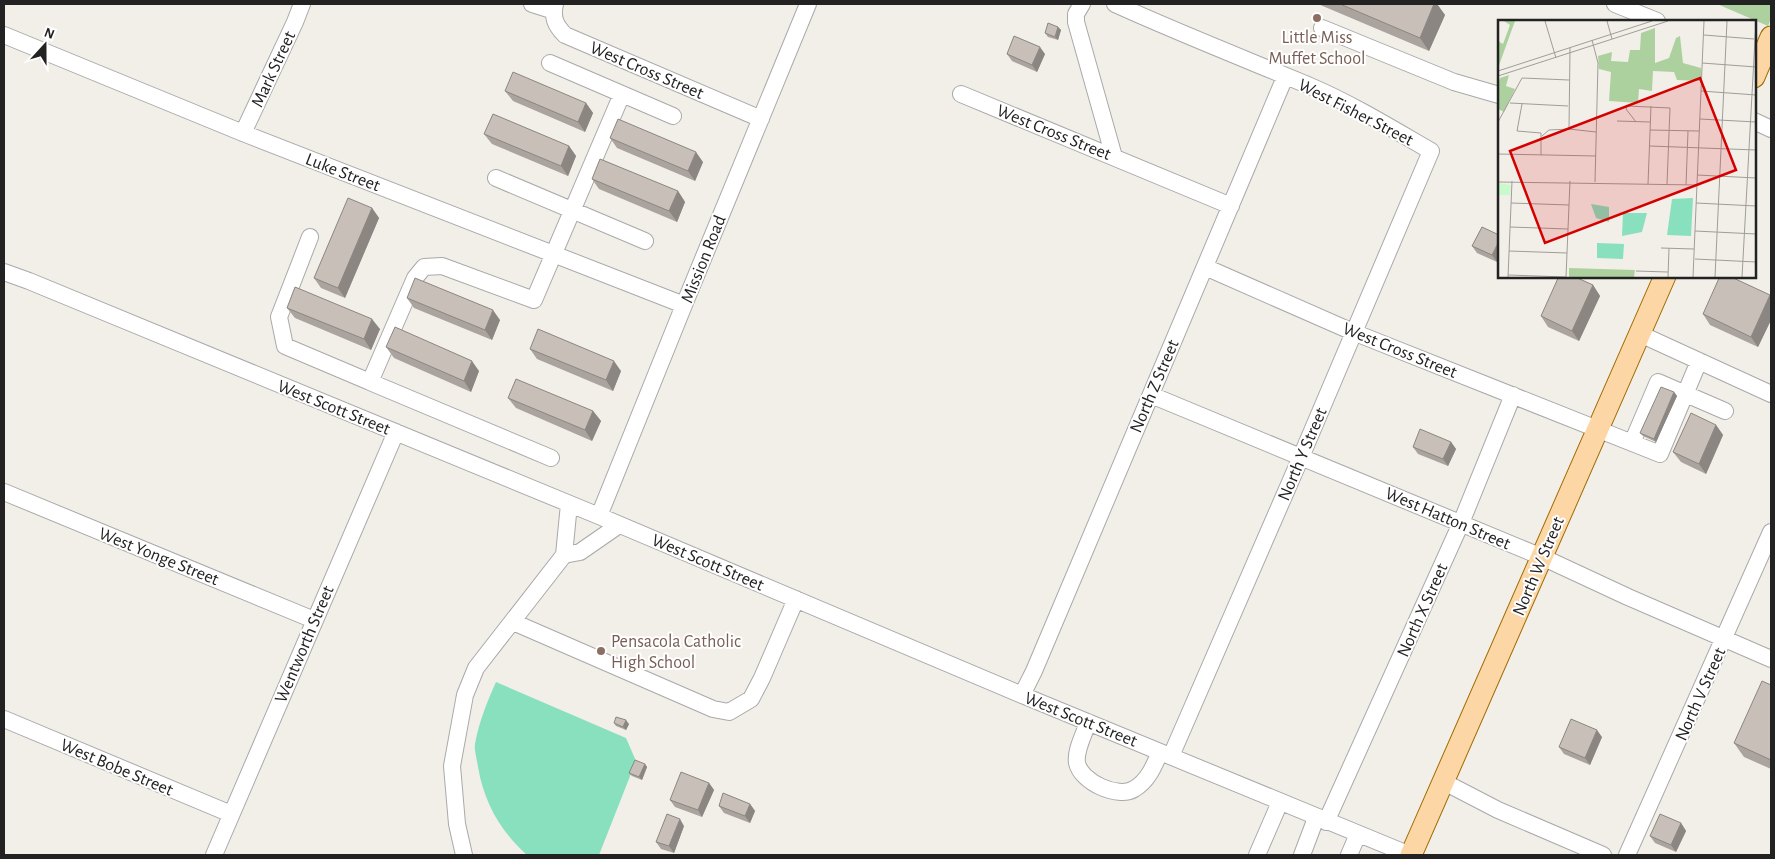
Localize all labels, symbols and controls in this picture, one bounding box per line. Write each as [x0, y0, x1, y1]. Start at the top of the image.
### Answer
marker: Little Miss Muffet School [1311, 12, 1323, 24]
north arrow [20, 20, 70, 70]
inset map [1498, 20, 1755, 278]
text: N [42, 26, 56, 42]
street label: Mark Street [249, 28, 299, 110]
place label: Little Miss Muffet School [1269, 29, 1365, 68]
street label: West Cross Street [587, 39, 706, 103]
street label: West Fisher Street [1295, 76, 1416, 150]
street label: West Cross Street [994, 102, 1113, 164]
street label: Luke Street [303, 151, 383, 195]
street label: Mission Road [678, 213, 730, 306]
street label: West Cross Street [1340, 320, 1459, 382]
street label: North Z Street [1127, 337, 1183, 436]
street label: West Scott Street [275, 377, 393, 439]
street label: North Y Street [1275, 405, 1331, 504]
street label: West Hatton Street [1383, 485, 1513, 553]
street label: North W Street [1510, 514, 1568, 619]
street label: West Yonge Street [96, 525, 221, 589]
street label: West Scott Street [649, 531, 766, 595]
street label: North X Street [1394, 561, 1452, 660]
street label: Wentworth Street [272, 583, 338, 706]
place label: Pensacola Catholic High School [611, 633, 741, 672]
marker: Pensacola Catholic High School [595, 645, 607, 657]
street label: North V Street [1672, 645, 1730, 744]
street label: West Scott Street [1022, 689, 1140, 751]
street label: West Bobe Street [58, 736, 176, 800]

